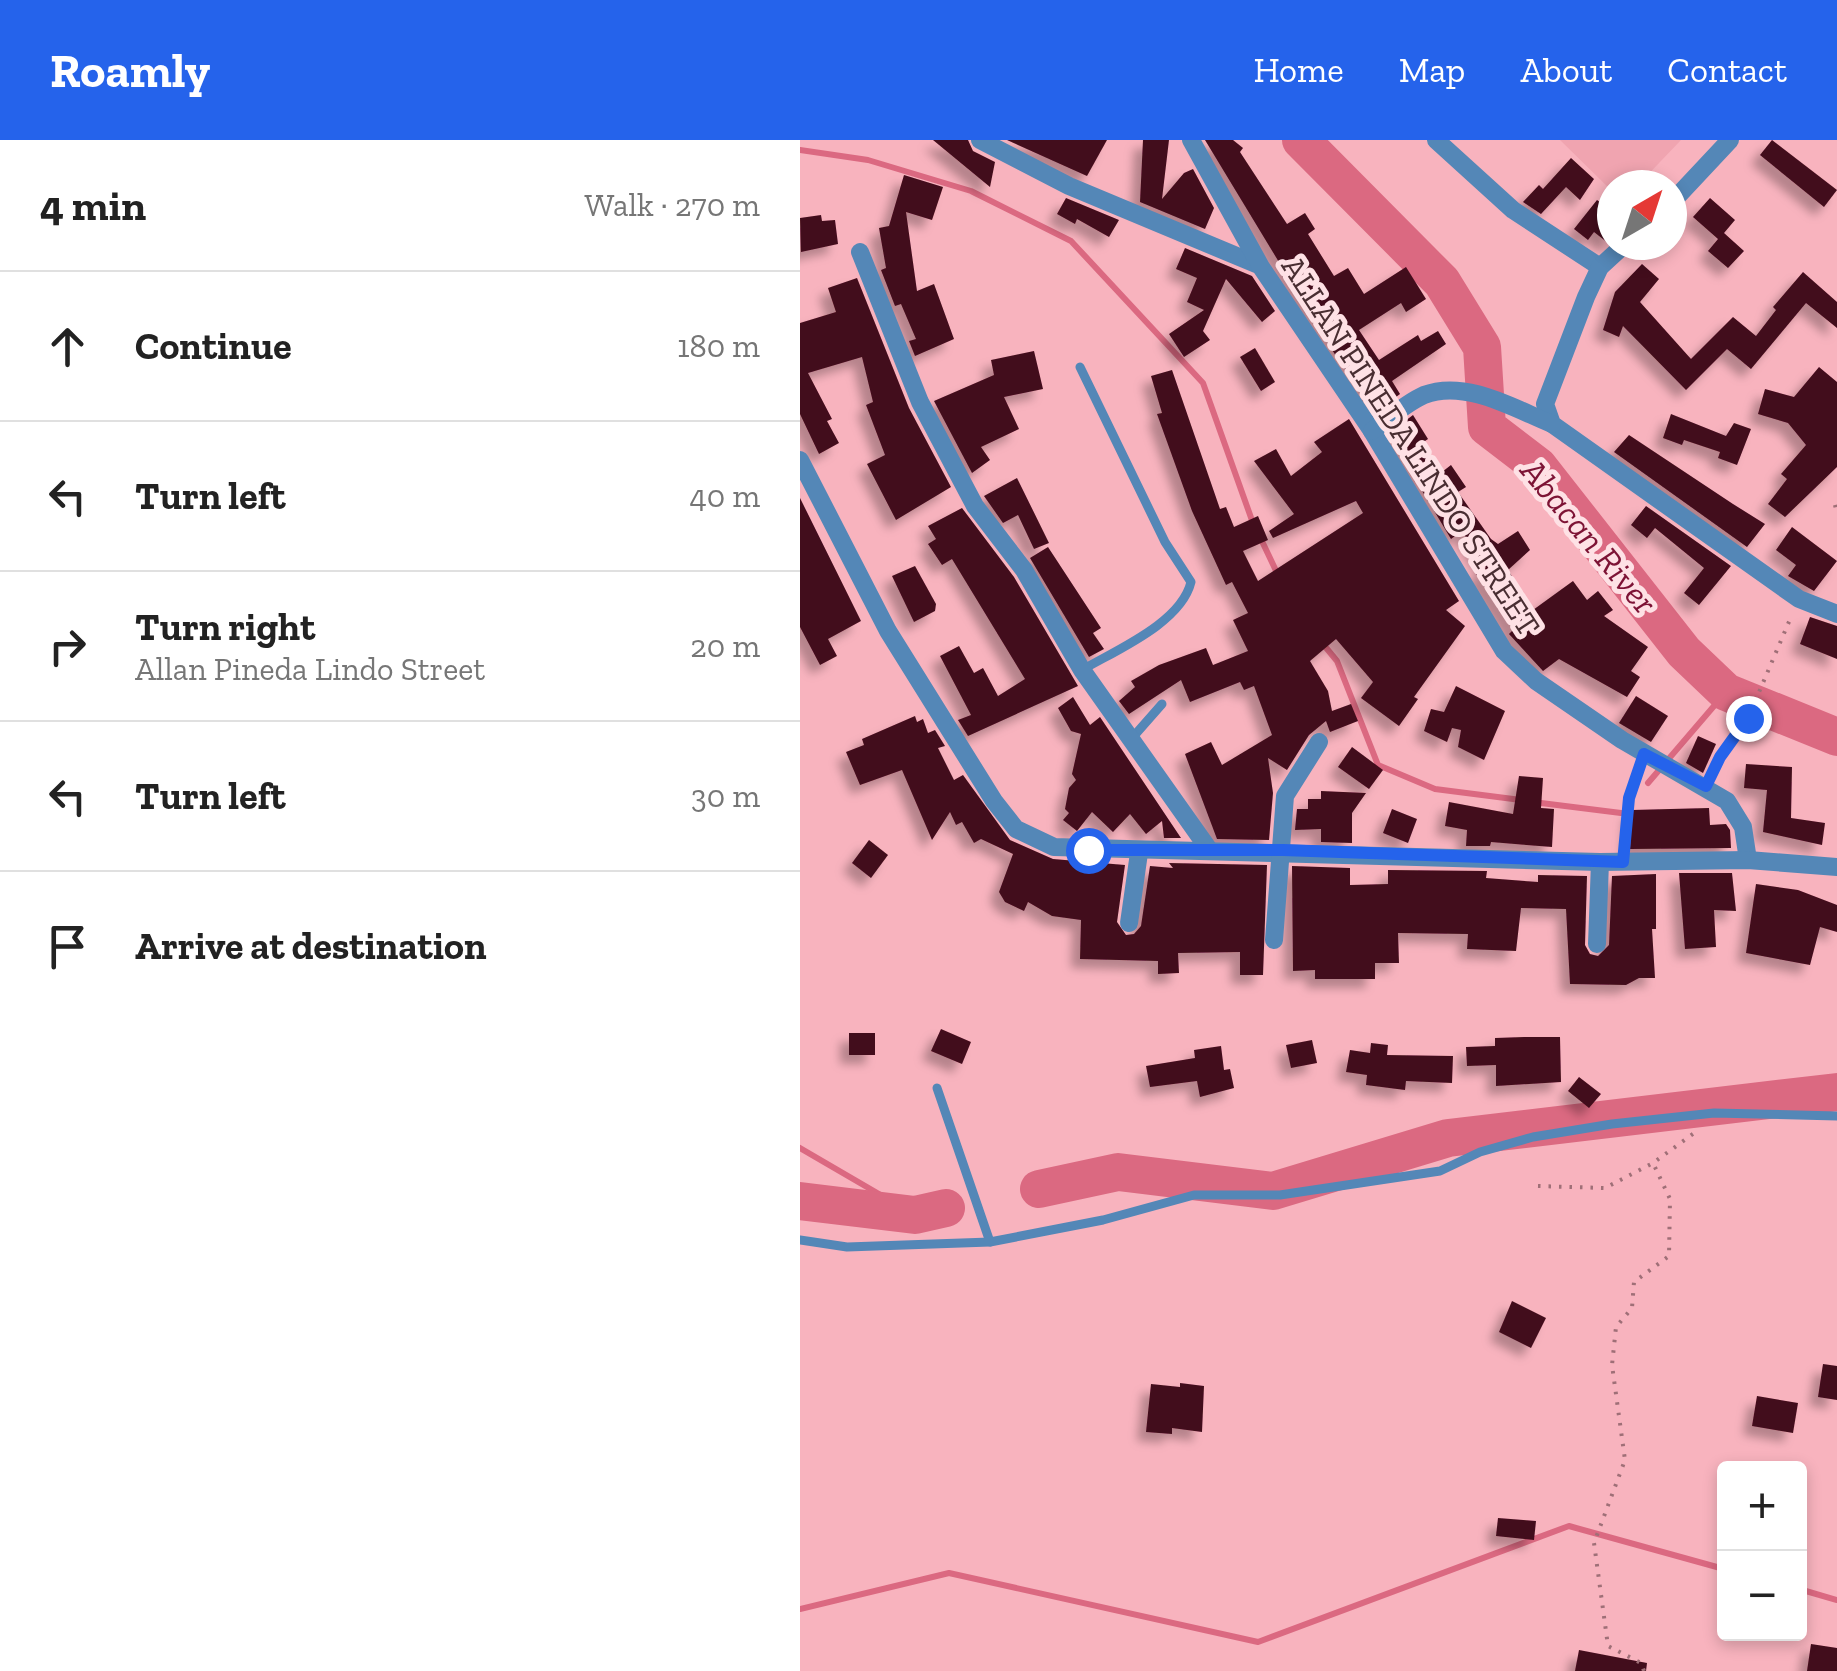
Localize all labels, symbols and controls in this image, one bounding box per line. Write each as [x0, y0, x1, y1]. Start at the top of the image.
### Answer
text: Roamly [50, 42, 210, 99]
text: Home [1253, 49, 1344, 91]
text: Map [1399, 49, 1465, 91]
text: About [1520, 49, 1612, 91]
text: Contact [1667, 49, 1787, 91]
north arrow [1597, 170, 1687, 260]
text: 4 min [40, 180, 146, 231]
text: Walk · 270 m [585, 186, 760, 224]
street label: ALLAN PINEDA LINDO STREET [1274, 249, 1548, 643]
icon: ahead [40, 319, 95, 374]
text: Continue [135, 323, 292, 369]
text: 180 m [677, 327, 760, 365]
water label: Abacan River [1511, 449, 1667, 623]
icon: left [40, 469, 95, 524]
text: Turn left [135, 473, 286, 519]
text: 40 m [689, 477, 760, 515]
text: Turn right [135, 604, 315, 650]
icon: right [40, 619, 95, 674]
text: 20 m [690, 627, 760, 665]
text: Allan Pineda Lindo Street [135, 650, 485, 688]
route end [1726, 696, 1772, 742]
icon: left [40, 769, 95, 824]
text: Turn left [135, 773, 286, 819]
text: 30 m [691, 777, 760, 815]
route start [1066, 828, 1112, 874]
icon: arrive [40, 919, 95, 974]
text: Arrive at destination [135, 923, 486, 969]
map controls [1717, 1461, 1807, 1641]
button: + [1717, 1461, 1807, 1551]
button: − [1717, 1551, 1807, 1641]

